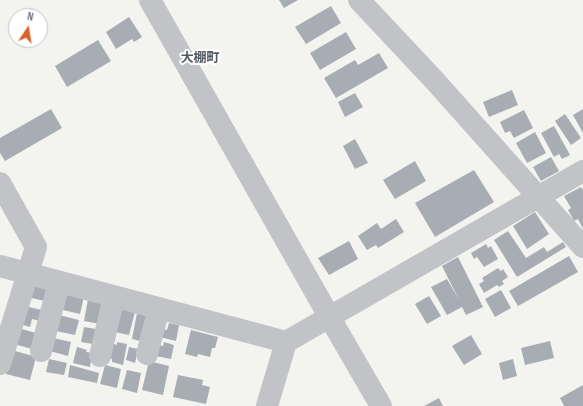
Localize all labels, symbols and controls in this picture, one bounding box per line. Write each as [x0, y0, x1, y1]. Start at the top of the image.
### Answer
north arrow [8, 8, 48, 48]
text: N [26, 10, 35, 24]
district label: 大棚町 [181, 51, 219, 67]

